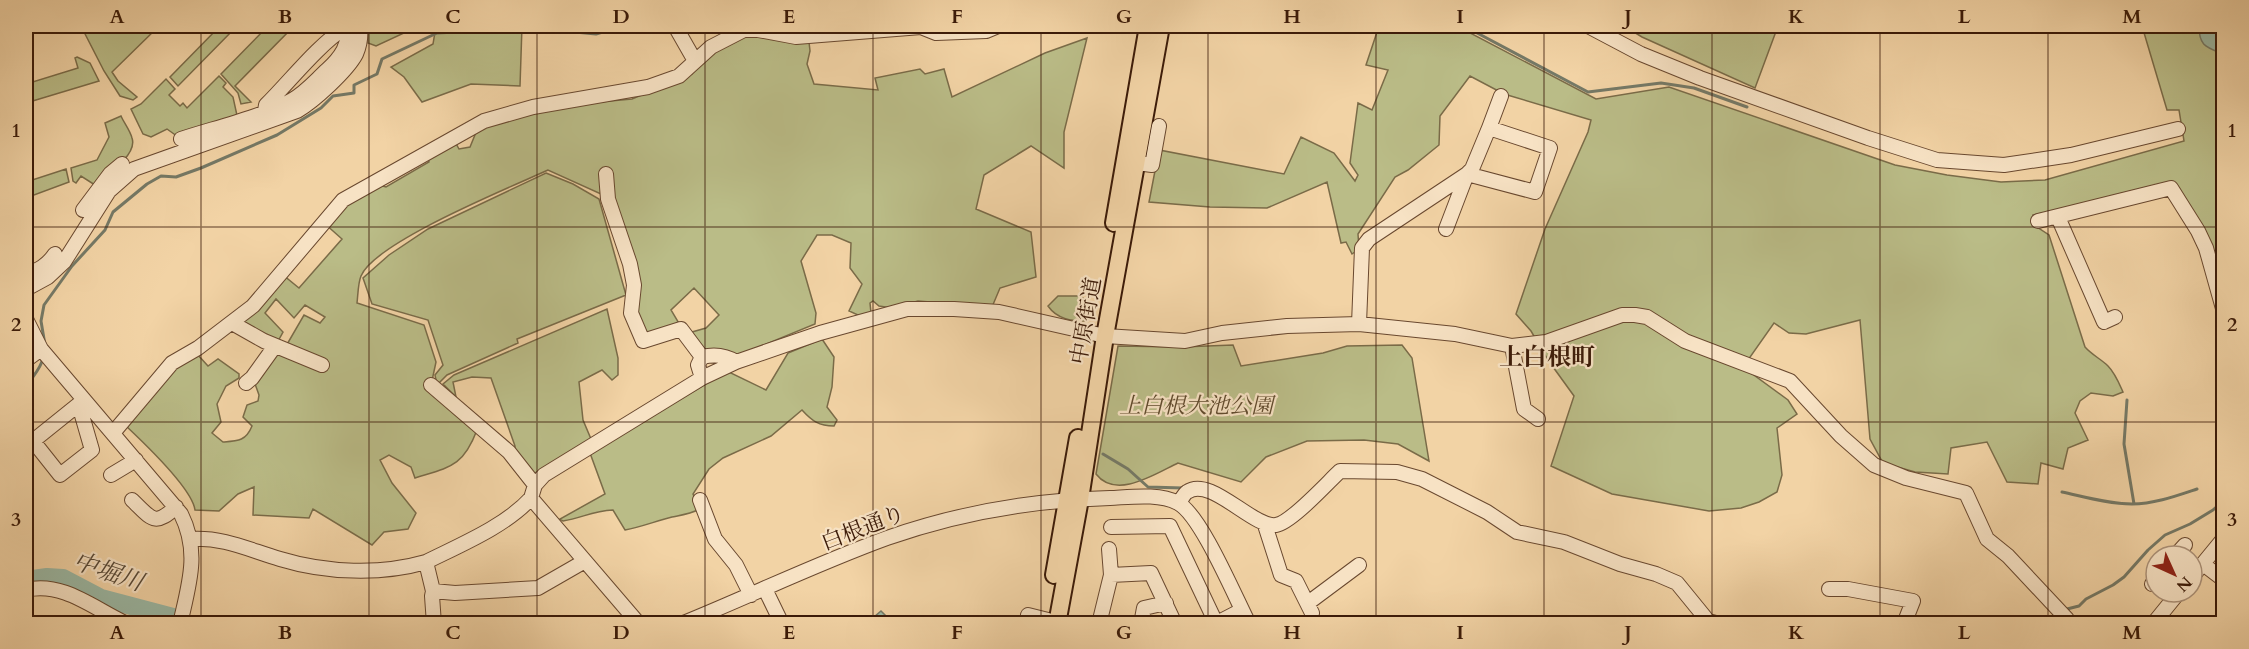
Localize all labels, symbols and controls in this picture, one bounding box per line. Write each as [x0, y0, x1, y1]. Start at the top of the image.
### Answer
text: A [109, 3, 125, 30]
text: B [278, 3, 292, 30]
text: C [445, 3, 461, 30]
text: D [612, 3, 630, 30]
text: E [783, 3, 795, 30]
text: F [951, 3, 963, 30]
text: G [1116, 3, 1132, 30]
text: H [1283, 3, 1301, 30]
text: I [1456, 3, 1464, 30]
text: J [1621, 3, 1632, 30]
text: K [1788, 3, 1805, 30]
text: L [1958, 3, 1971, 30]
text: M [2122, 3, 2142, 30]
text: 1 [11, 117, 21, 144]
text: 1 [2227, 117, 2237, 144]
street label: 中原街道 [1064, 275, 1108, 367]
text: 2 [11, 311, 21, 338]
text: 2 [2227, 311, 2237, 338]
district label: 上白根町 [1499, 341, 1595, 374]
park label: 上白根大池公園 [1119, 391, 1276, 421]
street label: 白根通り [817, 498, 909, 558]
text: 3 [11, 506, 21, 533]
text: 3 [2227, 506, 2237, 533]
north arrow [2144, 544, 2204, 604]
water label: 中堀川 [69, 545, 150, 600]
text: N [2171, 571, 2197, 597]
text: A [109, 619, 125, 646]
text: B [278, 619, 292, 646]
text: C [445, 619, 461, 646]
text: D [612, 619, 630, 646]
text: E [783, 619, 795, 646]
text: F [951, 619, 963, 646]
text: G [1116, 619, 1132, 646]
text: H [1283, 619, 1301, 646]
text: I [1456, 619, 1464, 646]
text: J [1621, 619, 1632, 646]
text: K [1788, 619, 1805, 646]
text: L [1958, 619, 1971, 646]
text: M [2122, 619, 2142, 646]

